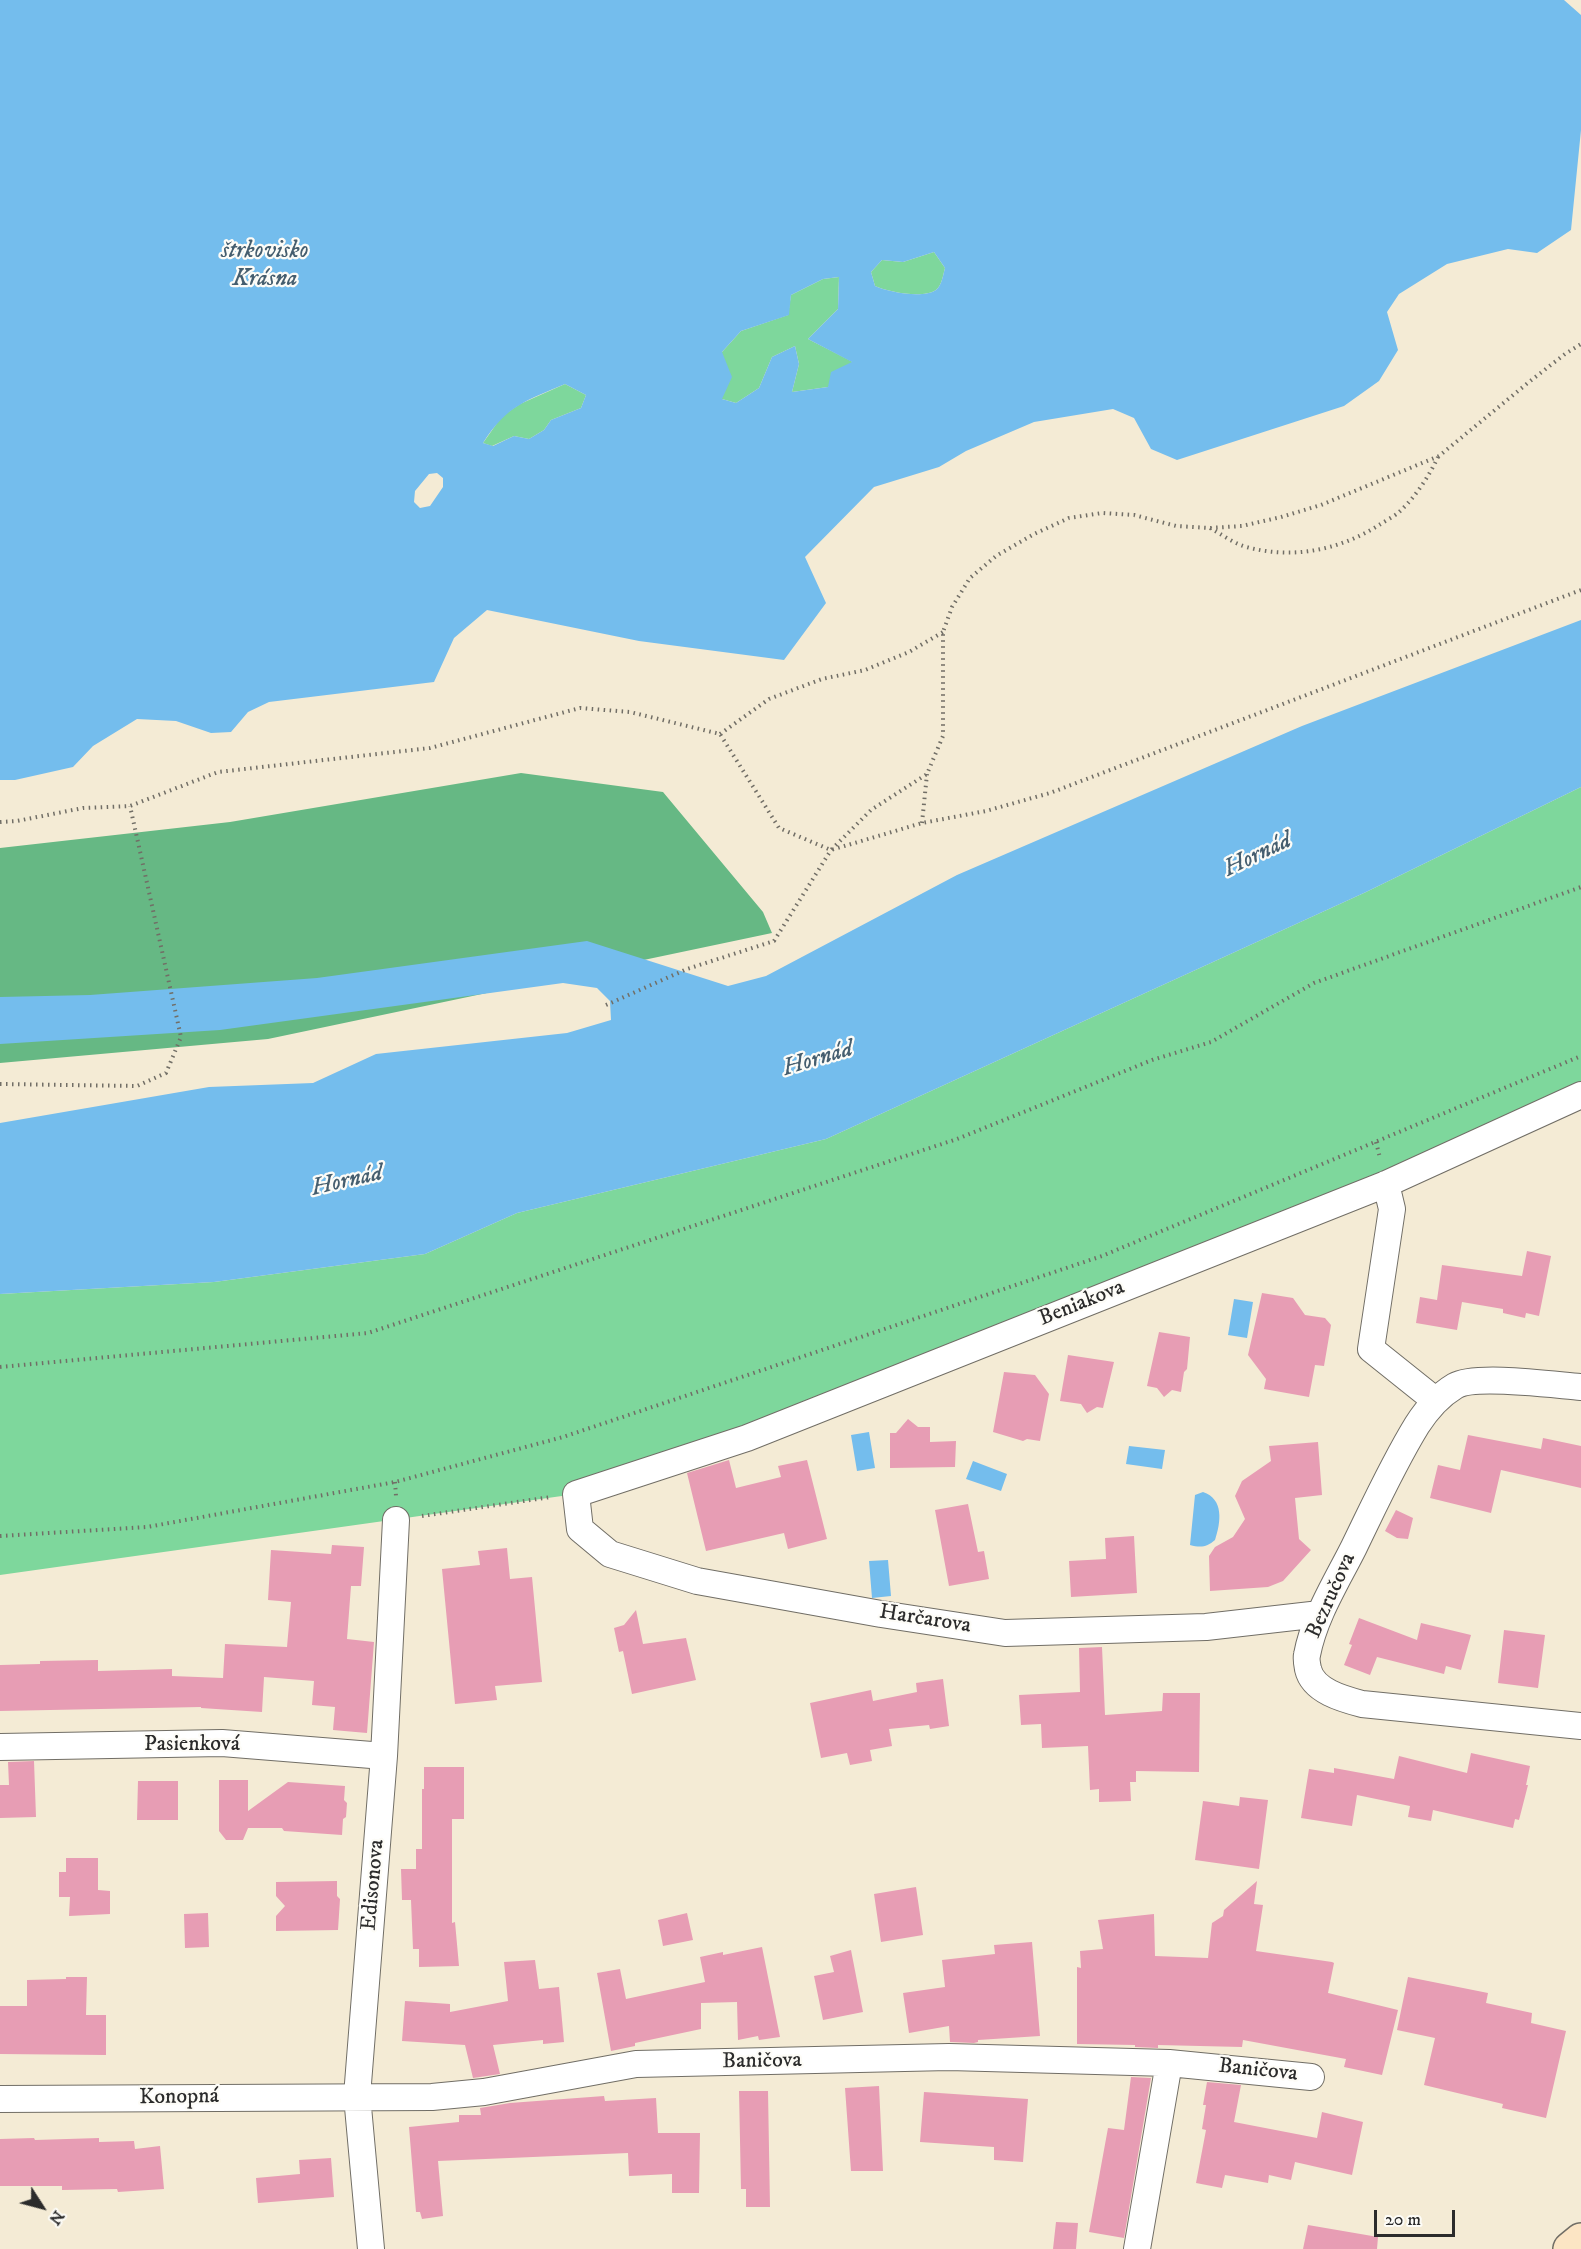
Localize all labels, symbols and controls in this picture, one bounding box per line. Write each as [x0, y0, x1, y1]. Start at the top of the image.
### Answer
water label: štrkovisko Krásna [221, 238, 309, 294]
water label: Hornád [1219, 827, 1297, 885]
water label: Hornád [779, 1036, 857, 1084]
water label: Hornád [309, 1160, 385, 1204]
street label: Beniakova [1035, 1275, 1129, 1333]
street label: Bezručova [1302, 1549, 1362, 1643]
street label: Harčarova [877, 1600, 973, 1640]
street label: Pasienková [144, 1732, 240, 1758]
street label: Edisonova [357, 1838, 391, 1932]
street label: Baničova [722, 2048, 802, 2076]
street label: Baničova [1217, 2054, 1299, 2088]
street label: Konopná [139, 2084, 219, 2112]
north arrow [12, 2177, 72, 2237]
scale bar [1377, 2198, 1458, 2236]
text: N [45, 2206, 69, 2229]
text: 20 m [1385, 2209, 1421, 2231]

